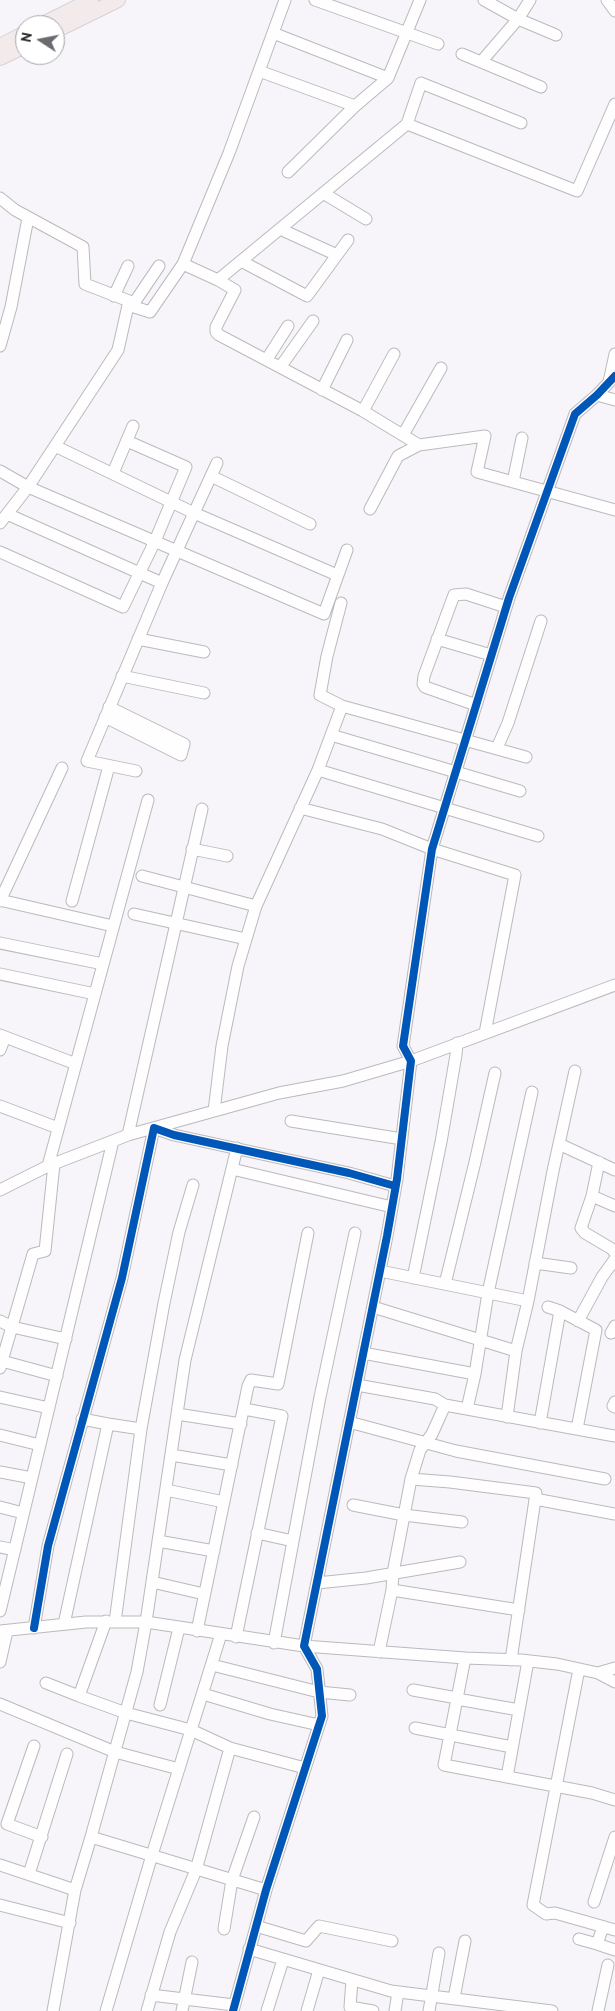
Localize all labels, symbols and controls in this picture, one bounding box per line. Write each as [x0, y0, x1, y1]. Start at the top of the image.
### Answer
north arrow [15, 15, 65, 65]
text: N [17, 31, 36, 44]

